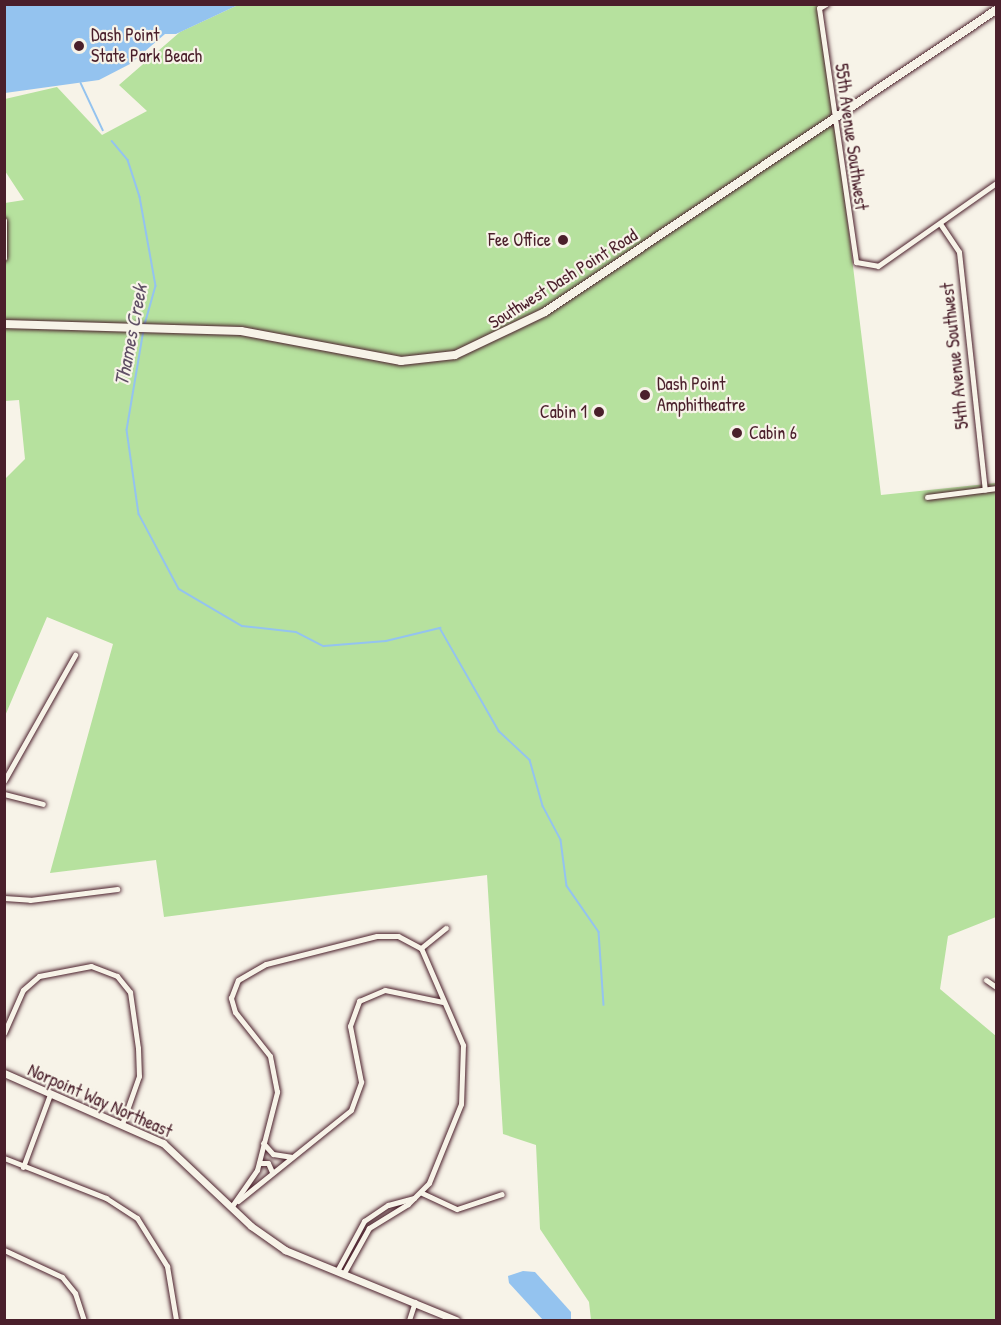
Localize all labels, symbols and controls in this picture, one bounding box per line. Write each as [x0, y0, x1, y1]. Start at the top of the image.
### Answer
place label: Dash Point State Park Beach [91, 25, 202, 68]
marker: Dash Point State Park Beach [72, 39, 86, 53]
street label: 55th Avenue Southwest [830, 62, 872, 212]
street label: Southwest Dash Point Road [485, 224, 641, 334]
place label: Fee Office [488, 229, 551, 251]
marker: Fee Office [556, 233, 570, 247]
water label: Thames Creek [108, 282, 152, 388]
street label: 54th Avenue Southwest [937, 282, 973, 430]
place label: Dash Point Amphitheatre [657, 374, 746, 416]
marker: Dash Point Amphitheatre [638, 388, 652, 402]
place label: Cabin 1 [540, 401, 587, 423]
marker: Cabin 1 [592, 405, 606, 419]
place label: Cabin 6 [749, 422, 797, 444]
marker: Cabin 6 [730, 426, 744, 440]
street label: Norpoint Way Northeast [24, 1059, 176, 1143]

